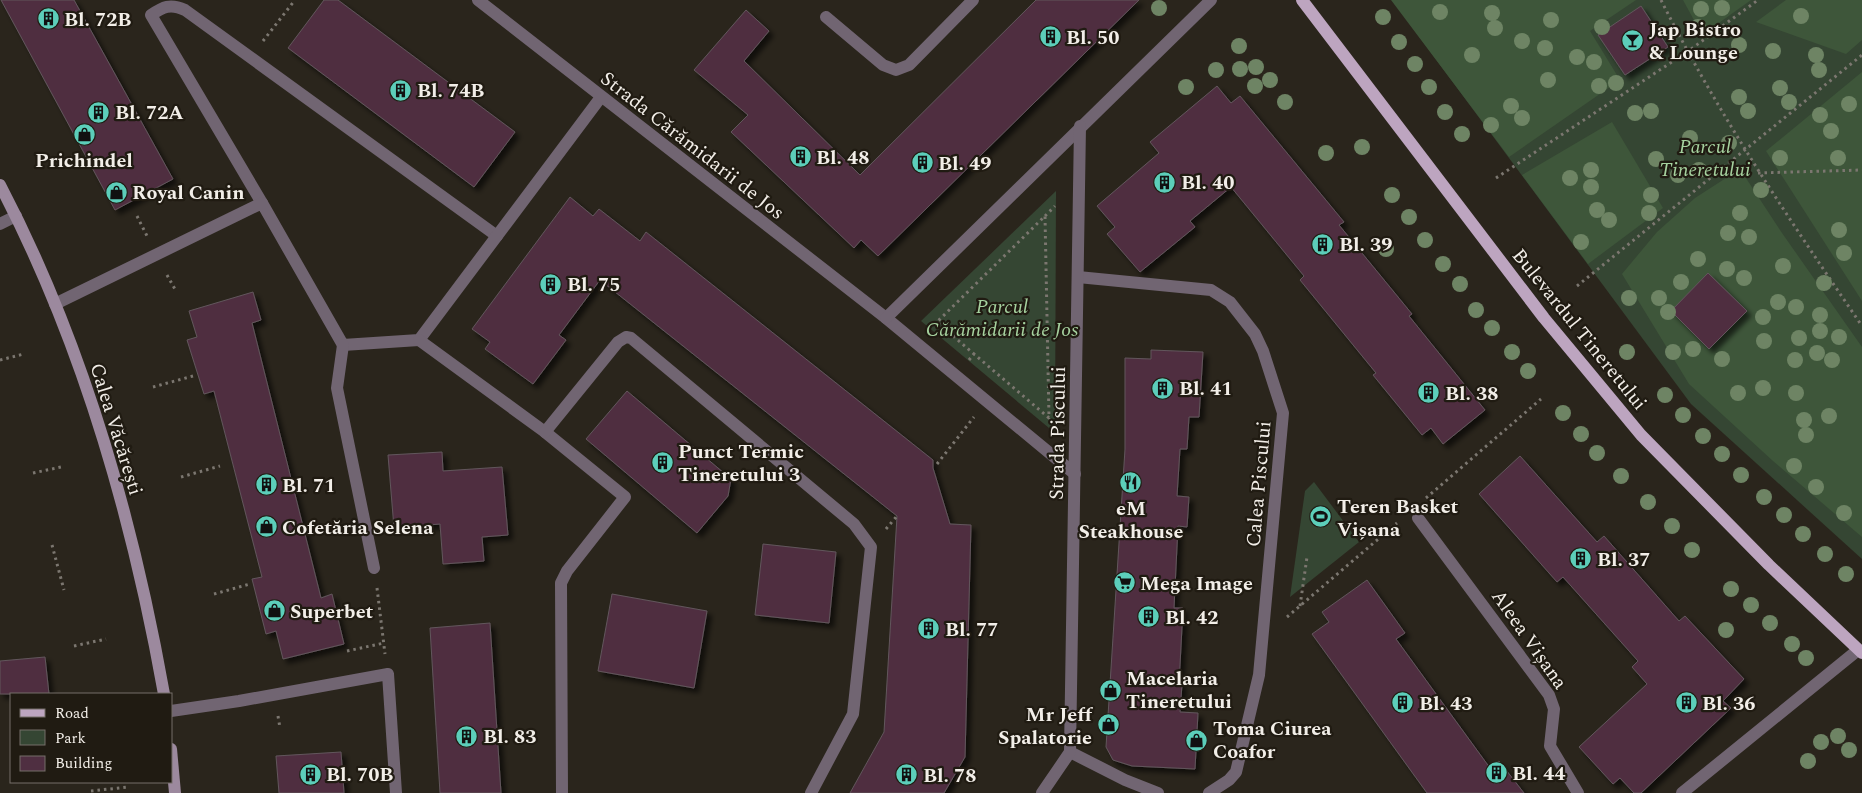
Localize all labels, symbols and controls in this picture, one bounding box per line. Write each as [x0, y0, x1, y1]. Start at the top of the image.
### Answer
place label: Bl. 72B [64, 5, 131, 35]
building icon: Bl. 72B [36, 7, 60, 31]
place label: Jap Bistro & Lounge [1649, 15, 1741, 68]
place label: Bl. 50 [1066, 23, 1119, 53]
building icon: Bl. 50 [1038, 25, 1062, 49]
bar icon: Jap Bistro & Lounge [1621, 29, 1645, 53]
street label: Strada Cărămidarii de Jos [594, 64, 791, 227]
place label: Bl. 74B [417, 76, 484, 106]
building icon: Bl. 74B [389, 78, 413, 102]
place label: Bl. 72A [115, 98, 184, 128]
building icon: Bl. 72A [87, 100, 111, 124]
shop icon: Prichindel [72, 122, 96, 146]
park label: Parcul Tineretului [1659, 132, 1751, 185]
place label: Bl. 48 [816, 143, 869, 173]
building icon: Bl. 48 [788, 145, 812, 169]
place label: Prichindel [35, 146, 133, 176]
place label: Bl. 49 [938, 149, 991, 179]
building icon: Bl. 49 [910, 151, 934, 175]
place label: Bl. 40 [1181, 168, 1234, 198]
building icon: Bl. 40 [1153, 170, 1177, 194]
place label: Royal Canin [132, 178, 245, 208]
shop icon: Royal Canin [104, 180, 128, 204]
place label: Bl. 39 [1339, 230, 1392, 260]
building icon: Bl. 39 [1311, 232, 1335, 256]
street label: Bulevardul Tineretului [1504, 242, 1654, 417]
place label: Bl. 75 [567, 270, 620, 300]
building icon: Bl. 75 [539, 272, 563, 296]
park label: Parcul Cărămidarii de Jos [926, 292, 1078, 345]
street label: Calea Văcărești [82, 359, 150, 499]
street label: Strada Piscului [1042, 366, 1074, 500]
place label: Bl. 41 [1179, 374, 1232, 404]
building icon: Bl. 41 [1151, 376, 1175, 400]
place label: Bl. 38 [1445, 379, 1498, 409]
building icon: Bl. 38 [1417, 381, 1441, 405]
street label: Calea Piscului [1239, 420, 1279, 548]
place label: Punct Termic Tineretului 3 [678, 437, 804, 490]
building icon: Punct Termic Tineretului 3 [650, 450, 674, 474]
restaurant icon: eM Steakhouse [1119, 470, 1143, 494]
place label: Bl. 71 [282, 471, 335, 501]
building icon: Bl. 71 [254, 473, 278, 497]
place label: Teren Basket Vișana [1337, 492, 1459, 545]
place label: eM Steakhouse [1078, 494, 1184, 547]
sports icon: Teren Basket Vișana [1309, 505, 1333, 529]
place label: Cofetăria Selena [282, 513, 434, 543]
shop icon: Cofetăria Selena [254, 515, 278, 539]
place label: Bl. 37 [1597, 545, 1650, 575]
building icon: Bl. 37 [1569, 547, 1593, 571]
place label: Mega Image [1140, 569, 1253, 599]
supermarket icon: Mega Image [1112, 571, 1136, 595]
street label: Aleea Vișana [1484, 584, 1575, 696]
place label: Superbet [290, 597, 374, 627]
shop icon: Superbet [262, 599, 286, 623]
place label: Bl. 42 [1165, 603, 1218, 633]
building icon: Bl. 42 [1137, 605, 1161, 629]
place label: Bl. 77 [945, 615, 998, 645]
building icon: Bl. 77 [917, 617, 941, 641]
place label: Macelaria Tineretului [1126, 664, 1232, 717]
shop icon: Macelaria Tineretului [1098, 678, 1122, 702]
place label: Bl. 43 [1419, 689, 1472, 719]
place label: Bl. 36 [1702, 689, 1755, 719]
building icon: Bl. 43 [1391, 691, 1415, 715]
building icon: Bl. 36 [1674, 691, 1698, 715]
legend [10, 693, 172, 783]
place label: Mr Jeff Spalatorie [998, 700, 1093, 753]
text: Road [55, 702, 89, 725]
shop icon: Mr Jeff Spalatorie [1096, 713, 1120, 737]
place label: Toma Ciurea Coafor [1213, 714, 1332, 767]
place label: Bl. 83 [483, 722, 536, 752]
building icon: Bl. 83 [455, 724, 479, 748]
text: Park [55, 727, 86, 750]
shop icon: Toma Ciurea Coafor [1185, 728, 1209, 752]
text: Building [55, 752, 112, 775]
place label: Bl. 44 [1512, 759, 1565, 789]
place label: Bl. 70B [326, 760, 393, 790]
place label: Bl. 78 [923, 761, 976, 791]
building icon: Bl. 44 [1484, 761, 1508, 785]
building icon: Bl. 70B [298, 762, 322, 786]
building icon: Bl. 78 [895, 763, 919, 787]

